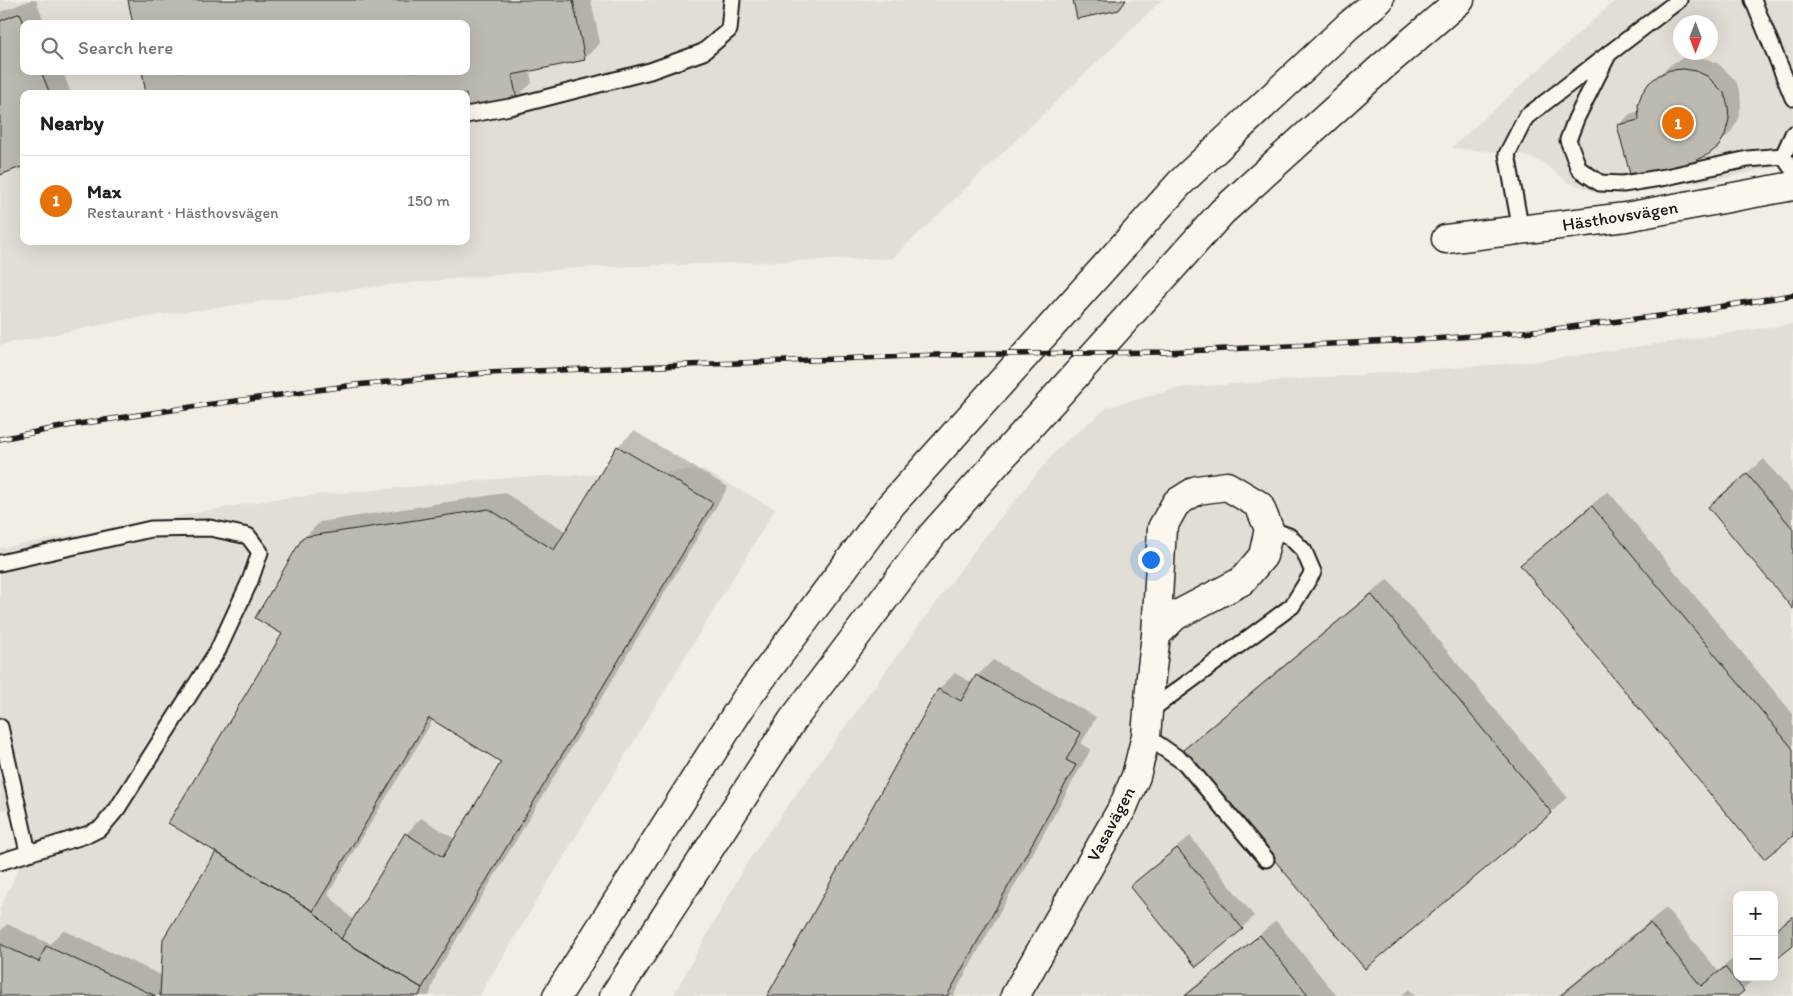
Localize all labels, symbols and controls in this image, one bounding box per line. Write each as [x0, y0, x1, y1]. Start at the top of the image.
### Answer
north arrow [1673, 15, 1718, 60]
search box [20, 20, 470, 75]
icon: search [38, 34, 66, 62]
text: Search here [78, 36, 173, 59]
pin: 1 [1662, 104, 1694, 142]
text: Nearby [40, 110, 104, 135]
text: Max [87, 180, 121, 203]
text: 1 [52, 191, 60, 210]
text: 150 m [407, 191, 450, 210]
street label: Hästhovsvägen [1561, 196, 1680, 236]
text: Restaurant · Hästhovsvägen [87, 203, 279, 222]
your location [1138, 547, 1164, 573]
street label: Vasavägen [1082, 783, 1140, 865]
map controls [1733, 891, 1778, 981]
button: + [1733, 891, 1778, 936]
button: − [1733, 936, 1778, 981]

